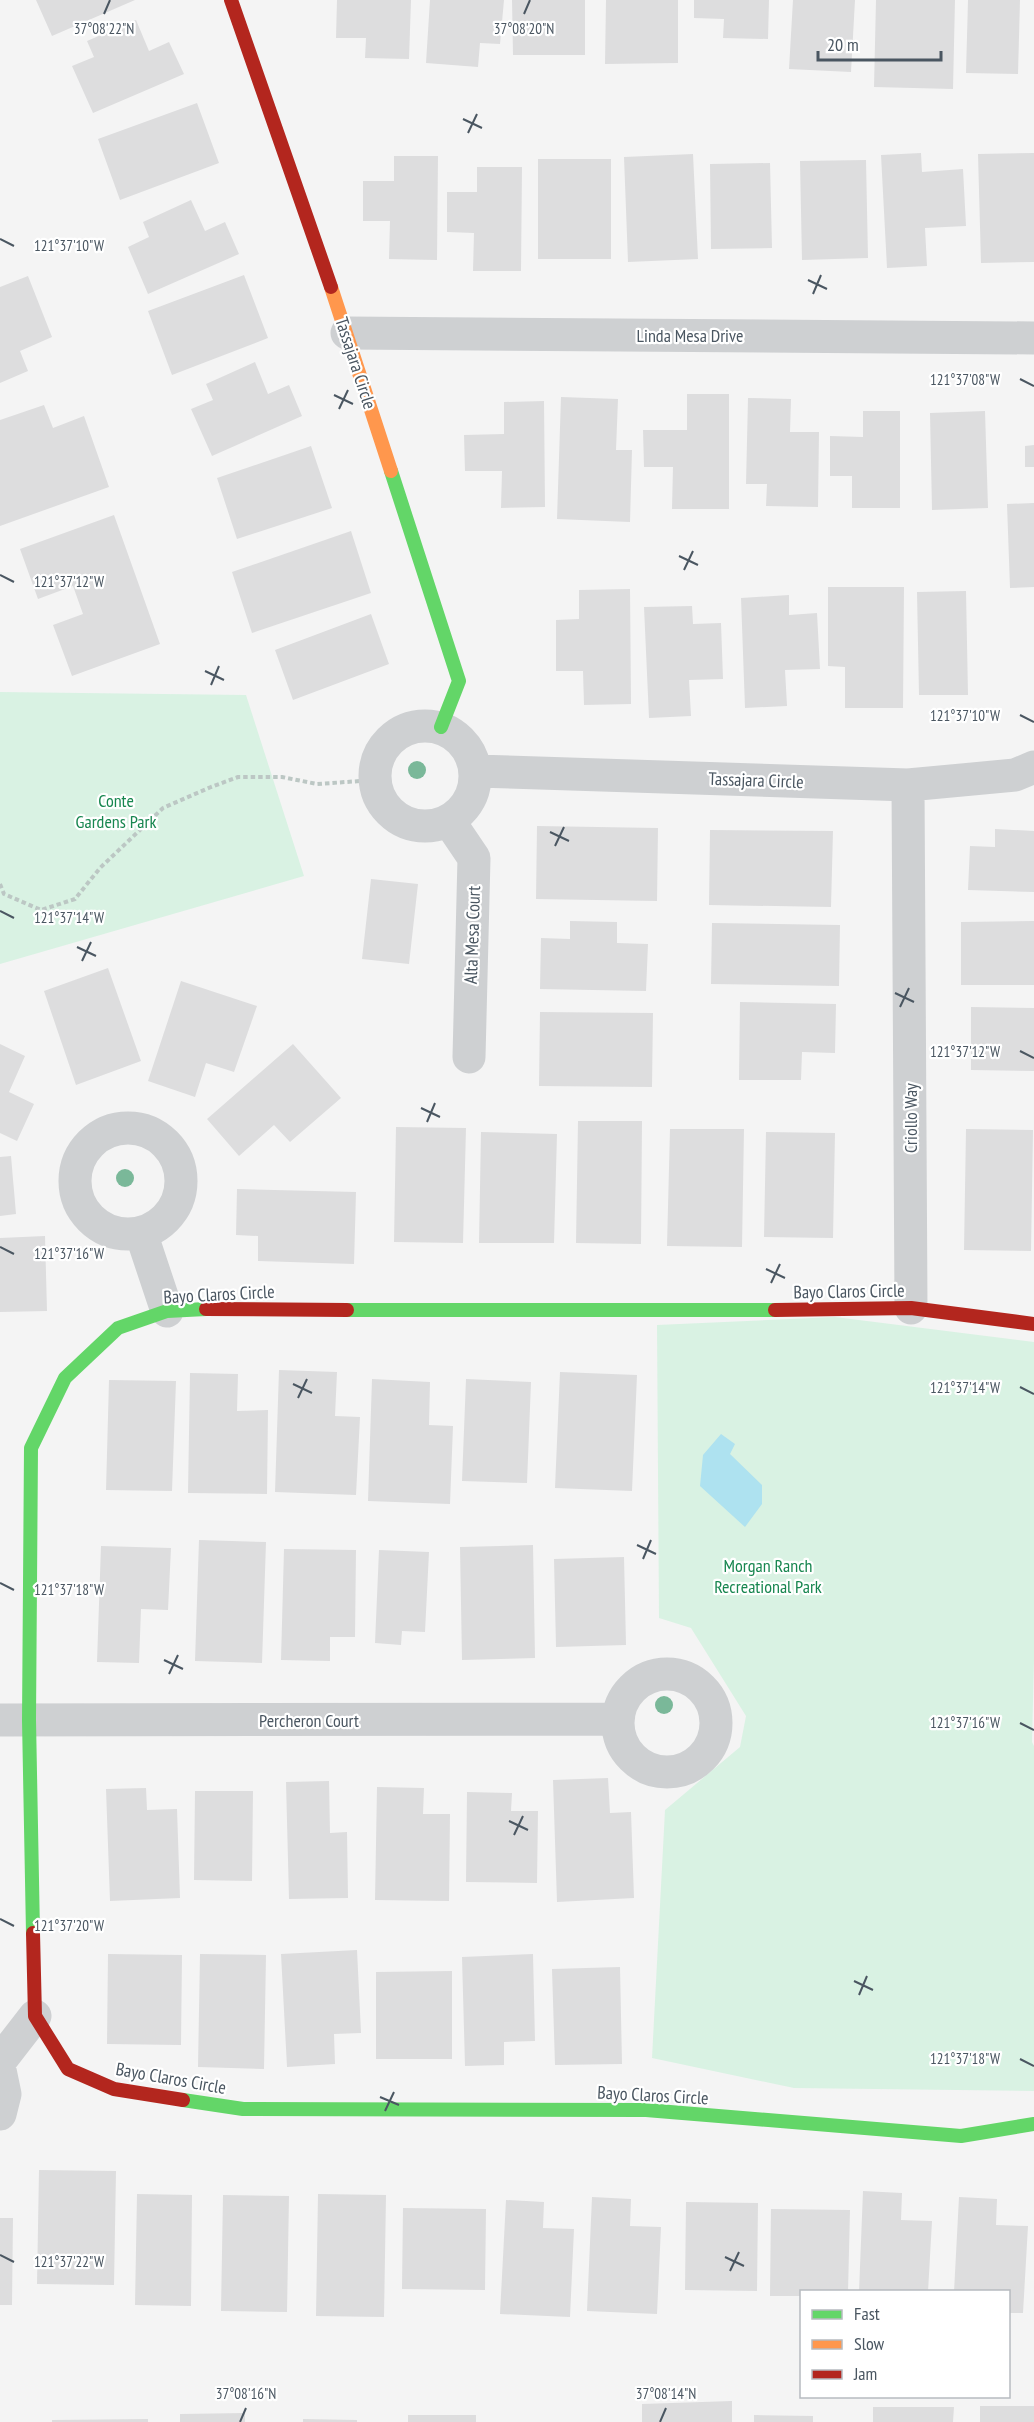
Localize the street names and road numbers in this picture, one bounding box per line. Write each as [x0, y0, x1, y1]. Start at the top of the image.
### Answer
street label: Tassajara Circle [330, 314, 382, 412]
street label: Linda Mesa Drive [637, 324, 743, 347]
street label: Tassajara Circle [708, 767, 804, 793]
street label: Alta Mesa Court [459, 885, 485, 985]
street label: Criollo Way [899, 1083, 922, 1153]
street label: Bayo Claros Circle [793, 1279, 905, 1303]
street label: Bayo Claros Circle [163, 1280, 275, 1308]
street label: Percheron Court [259, 1709, 359, 1732]
street label: Bayo Claros Circle [114, 2057, 228, 2099]
street label: Bayo Claros Circle [597, 2081, 709, 2109]

